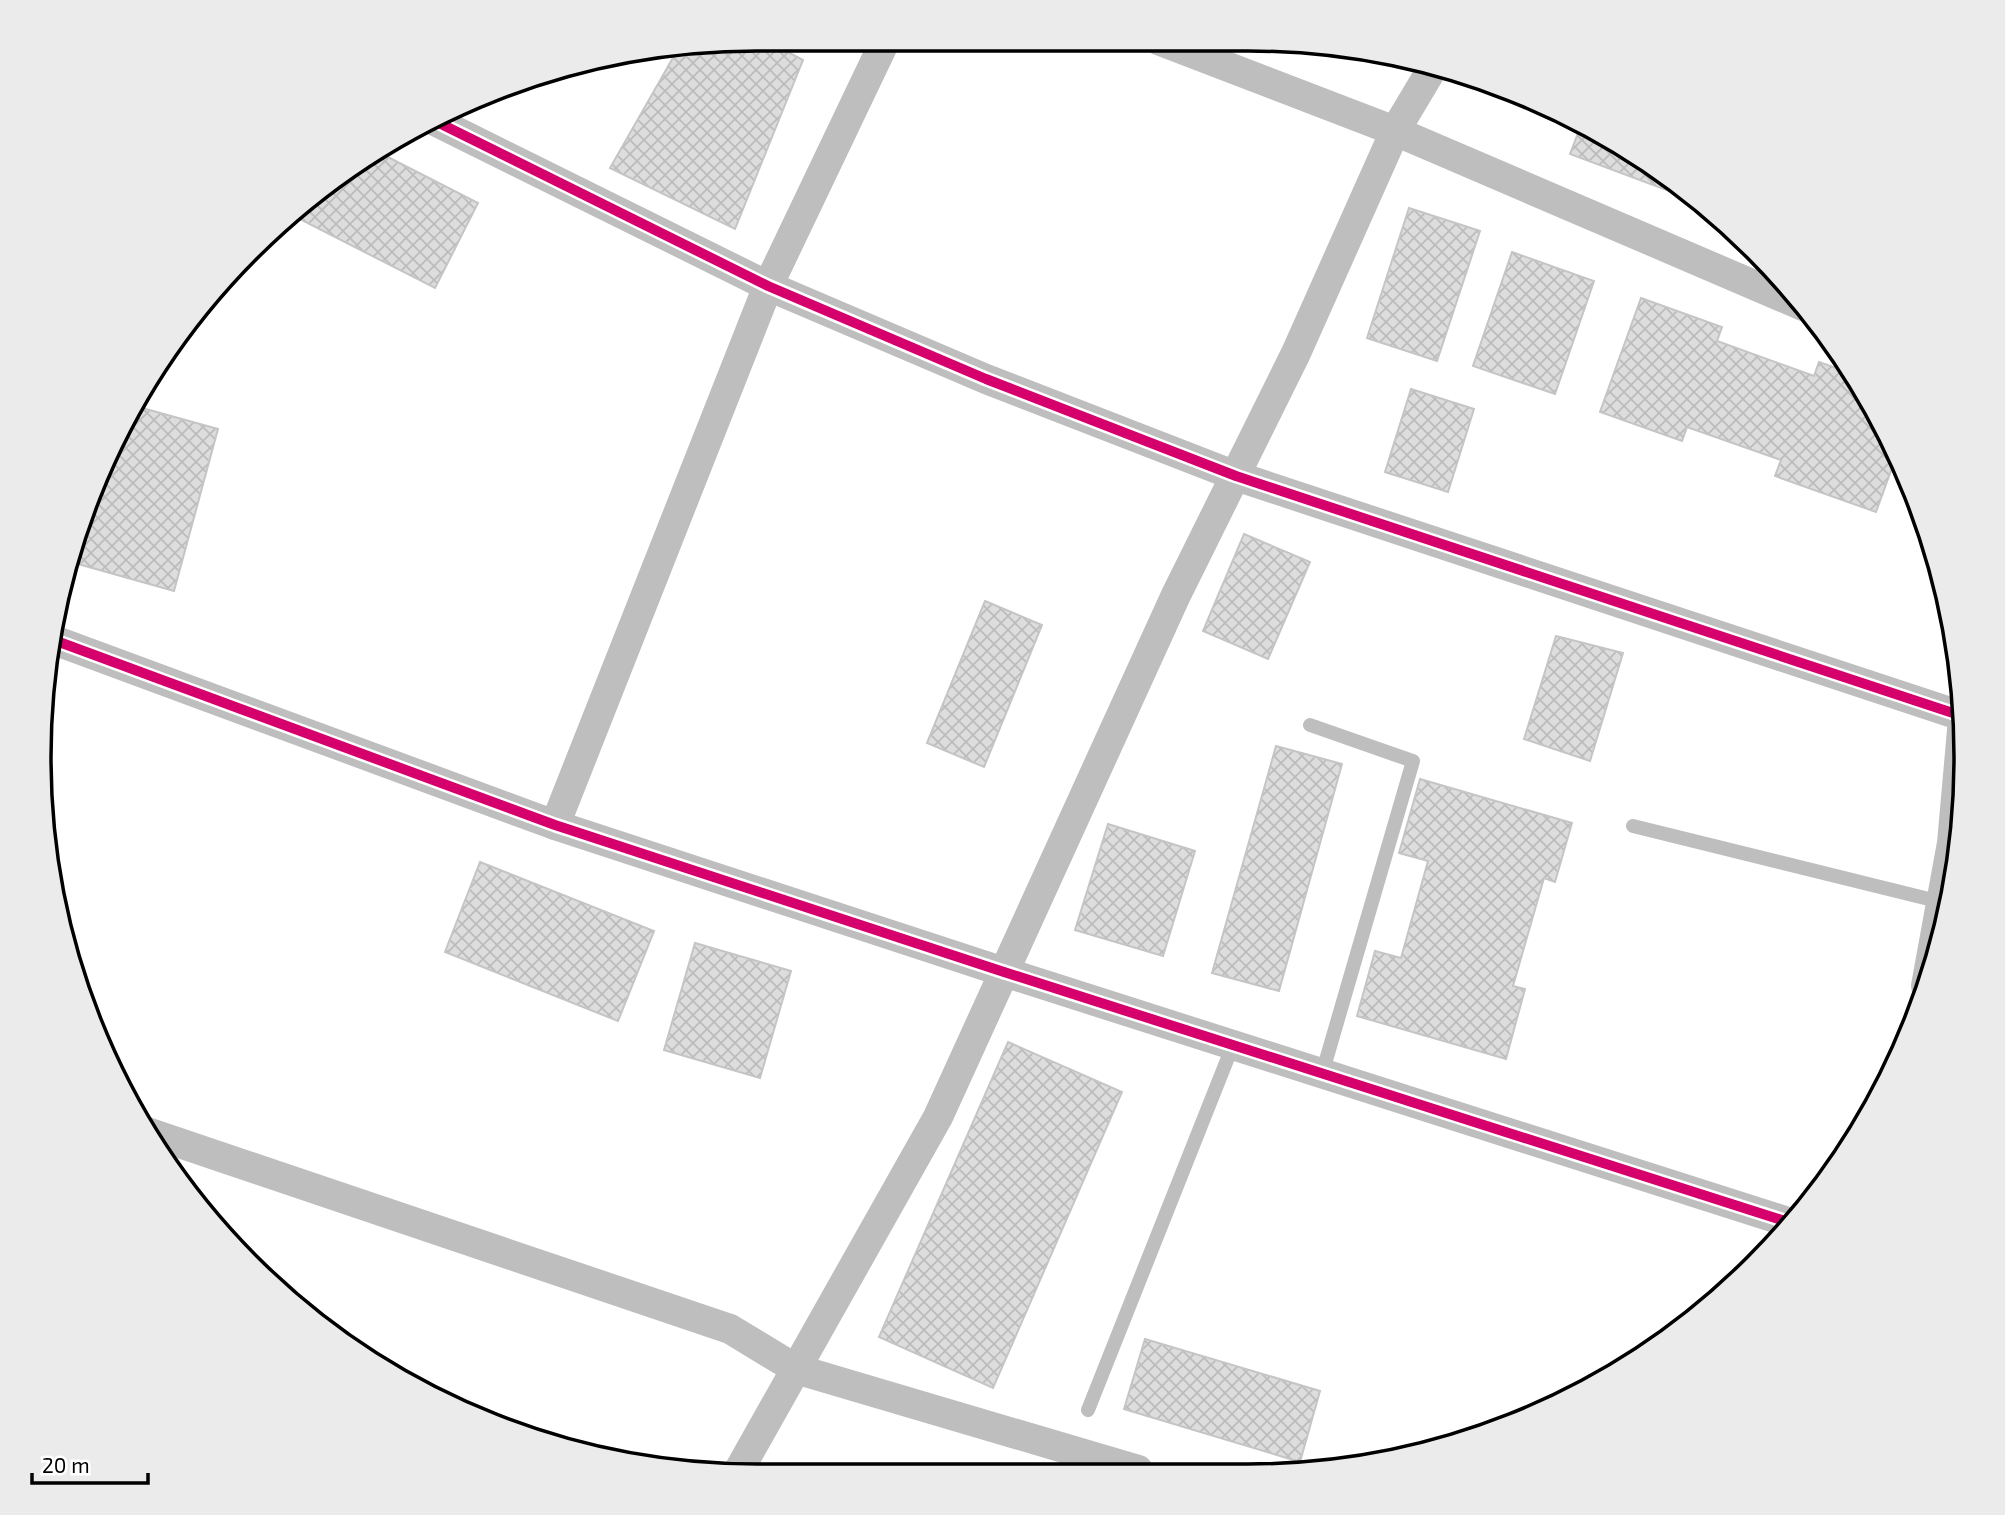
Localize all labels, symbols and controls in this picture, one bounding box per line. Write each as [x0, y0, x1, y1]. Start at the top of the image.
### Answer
scale bar [32, 1442, 147, 1486]
text: 20 m [42, 1452, 90, 1477]

